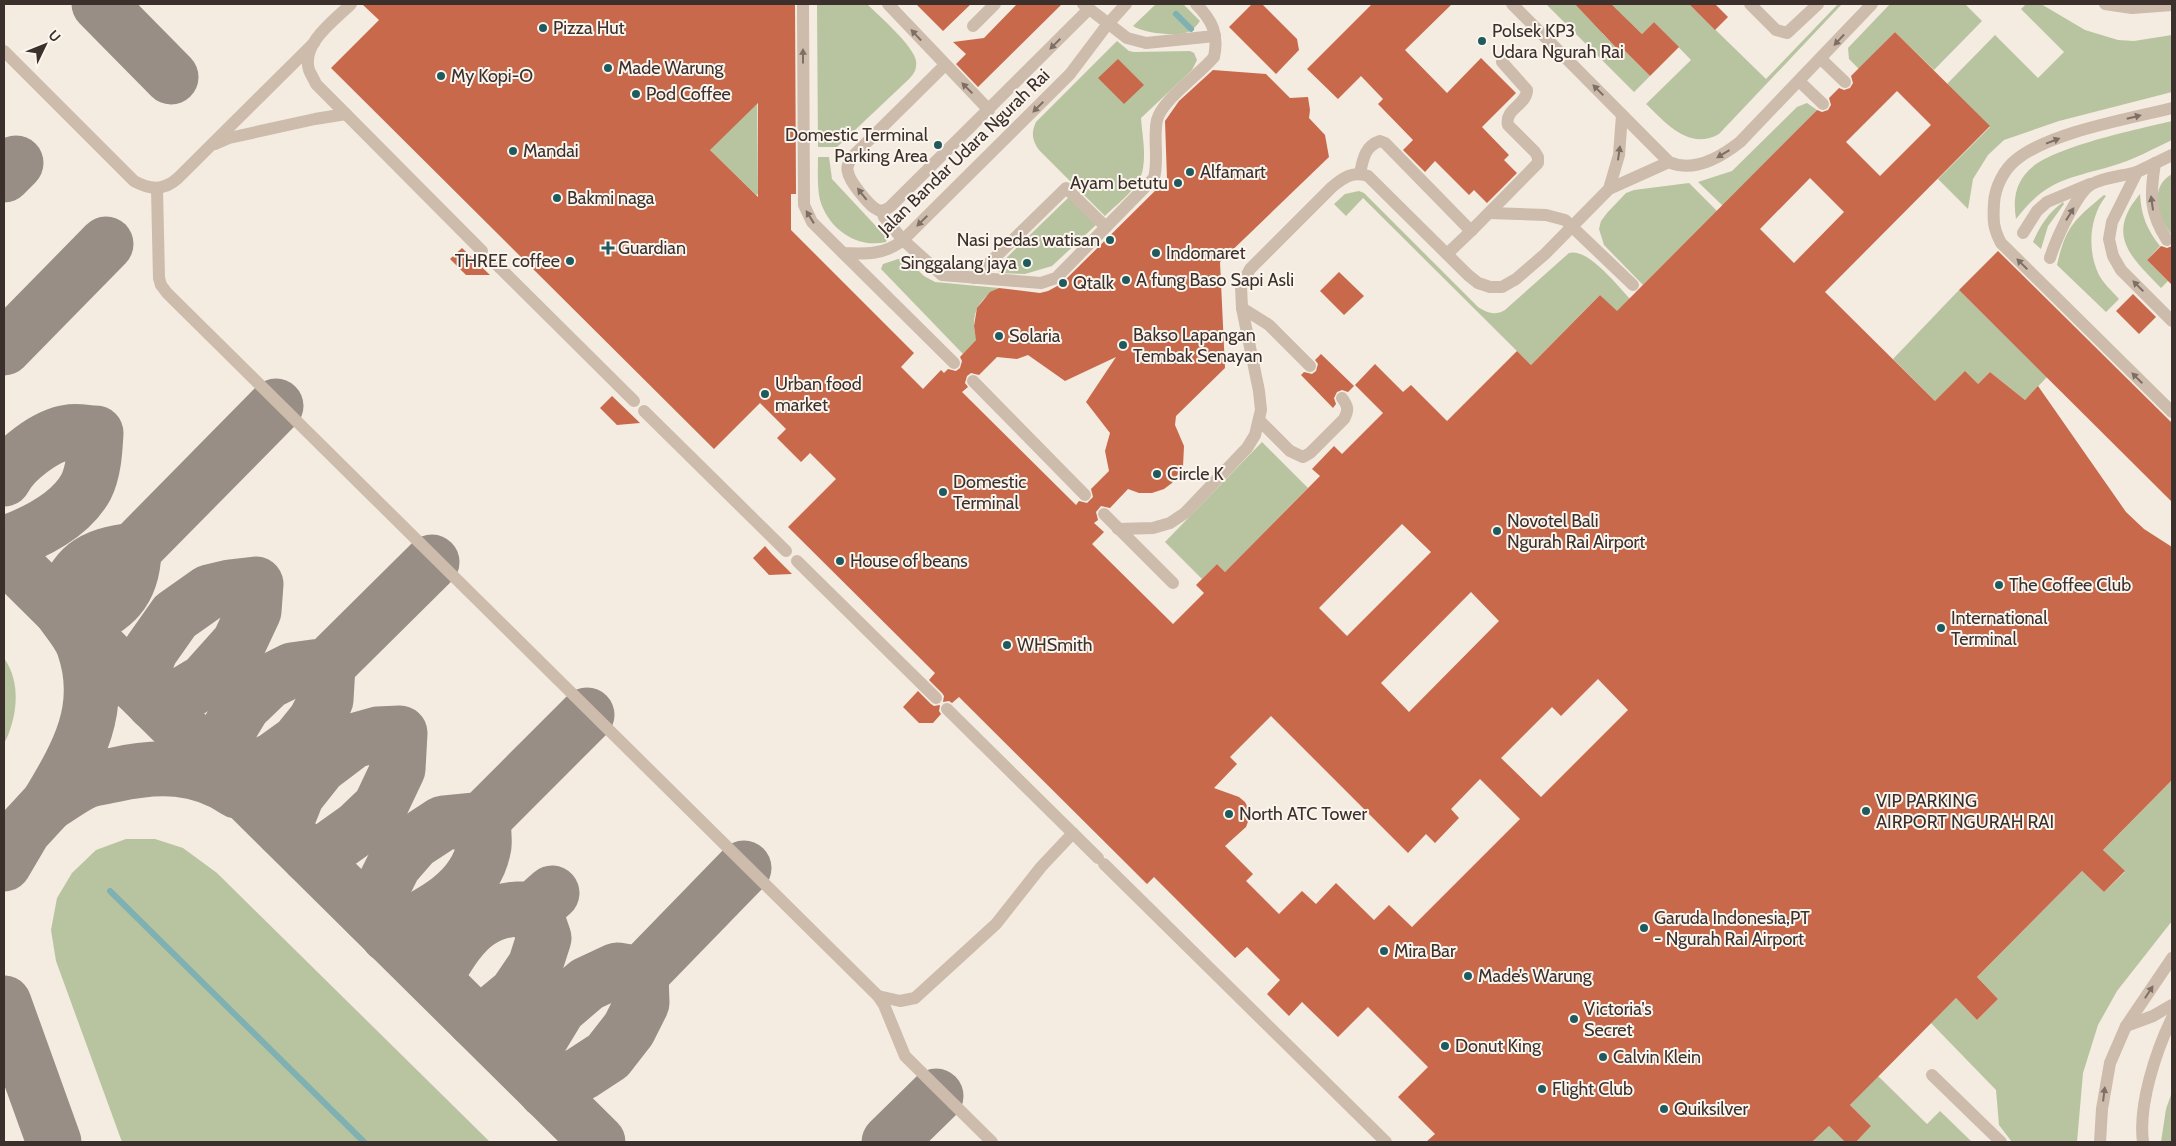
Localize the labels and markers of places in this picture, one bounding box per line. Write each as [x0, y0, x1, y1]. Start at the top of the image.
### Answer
place label: Pizza Hut [553, 17, 625, 39]
place label: Polsek KP3 Udara Ngurah Rai [1492, 20, 1624, 63]
marker: Pizza Hut [537, 22, 549, 34]
marker: Polsek KP3 Udara Ngurah Rai [1476, 35, 1488, 47]
place label: Made Warung [618, 57, 725, 79]
marker: Made Warung [602, 62, 614, 74]
place label: My Kopi-O [451, 65, 533, 87]
marker: My Kopi-O [435, 70, 447, 82]
place label: Pod Coffee [646, 83, 731, 105]
marker: Pod Coffee [630, 88, 642, 100]
place label: Domestic Terminal Parking Area [785, 124, 929, 167]
marker: Domestic Terminal Parking Area [932, 139, 944, 151]
place label: Mandai [523, 140, 579, 162]
marker: Mandai [507, 145, 519, 157]
place label: Alfamart [1200, 161, 1266, 183]
marker: Alfamart [1184, 166, 1196, 178]
place label: Ayam betutu [1070, 172, 1168, 194]
marker: Ayam betutu [1172, 177, 1184, 189]
place label: Bakmi naga [567, 187, 655, 209]
marker: Bakmi naga [551, 192, 563, 204]
place label: Nasi pedas watisan [957, 229, 1100, 251]
marker: Nasi pedas watisan [1104, 234, 1116, 246]
place label: Guardian [618, 237, 686, 259]
marker: Guardian [602, 242, 614, 254]
place label: Indomaret [1166, 242, 1246, 264]
marker: Indomaret [1150, 247, 1162, 259]
place label: THREE coffee [455, 250, 560, 272]
place label: Singgalang jaya [900, 252, 1017, 274]
marker: THREE coffee [564, 255, 576, 267]
marker: Singgalang jaya [1021, 257, 1033, 269]
place label: A fung Baso Sapi Asli [1136, 269, 1294, 291]
place label: Qtalk [1073, 272, 1115, 294]
marker: A fung Baso Sapi Asli [1120, 274, 1132, 286]
marker: Qtalk [1057, 277, 1069, 289]
place label: Bakso Lapangan Tembak Senayan [1133, 324, 1263, 367]
place label: Solaria [1009, 325, 1061, 347]
marker: Solaria [993, 330, 1005, 342]
marker: Bakso Lapangan Tembak Senayan [1117, 339, 1129, 351]
place label: Urban food market [775, 373, 862, 416]
marker: Urban food market [759, 388, 771, 400]
place label: Circle K [1167, 463, 1225, 485]
marker: Circle K [1151, 468, 1163, 480]
place label: Domestic Terminal [953, 471, 1026, 514]
marker: Domestic Terminal [937, 486, 949, 498]
place label: Novotel Bali Ngurah Rai Airport [1507, 510, 1645, 553]
marker: Novotel Bali Ngurah Rai Airport [1491, 525, 1503, 537]
place label: House of beans [850, 550, 968, 572]
marker: House of beans [834, 555, 846, 567]
place label: The Coffee Club [2009, 574, 2131, 596]
marker: The Coffee Club [1993, 579, 2005, 591]
place label: International Terminal [1951, 607, 2048, 650]
marker: International Terminal [1935, 622, 1947, 634]
place label: WHSmith [1017, 634, 1093, 656]
marker: WHSmith [1001, 639, 1013, 651]
place label: VIP PARKING AIRPORT NGURAH RAI [1876, 790, 2054, 833]
place label: North ATC Tower [1239, 803, 1367, 825]
marker: VIP PARKING AIRPORT NGURAH RAI [1860, 805, 1872, 817]
marker: North ATC Tower [1223, 808, 1235, 820]
place label: Garuda Indonesia,PT - Ngurah Rai Airport [1654, 907, 1810, 950]
marker: Garuda Indonesia,PT - Ngurah Rai Airport [1638, 922, 1650, 934]
place label: Mira Bar [1394, 940, 1456, 962]
marker: Mira Bar [1378, 945, 1390, 957]
place label: Made’s Warung [1478, 965, 1593, 987]
marker: Made’s Warung [1462, 970, 1474, 982]
place label: Victoria's Secret [1584, 998, 1652, 1041]
marker: Victoria's Secret [1568, 1013, 1580, 1025]
place label: Donut King [1455, 1035, 1542, 1057]
marker: Donut King [1439, 1040, 1451, 1052]
place label: Calvin Klein [1613, 1046, 1701, 1068]
marker: Calvin Klein [1597, 1051, 1609, 1063]
place label: Flight Club [1552, 1078, 1633, 1100]
marker: Flight Club [1536, 1083, 1548, 1095]
place label: Quiksilver [1674, 1098, 1748, 1120]
marker: Quiksilver [1658, 1103, 1670, 1115]

